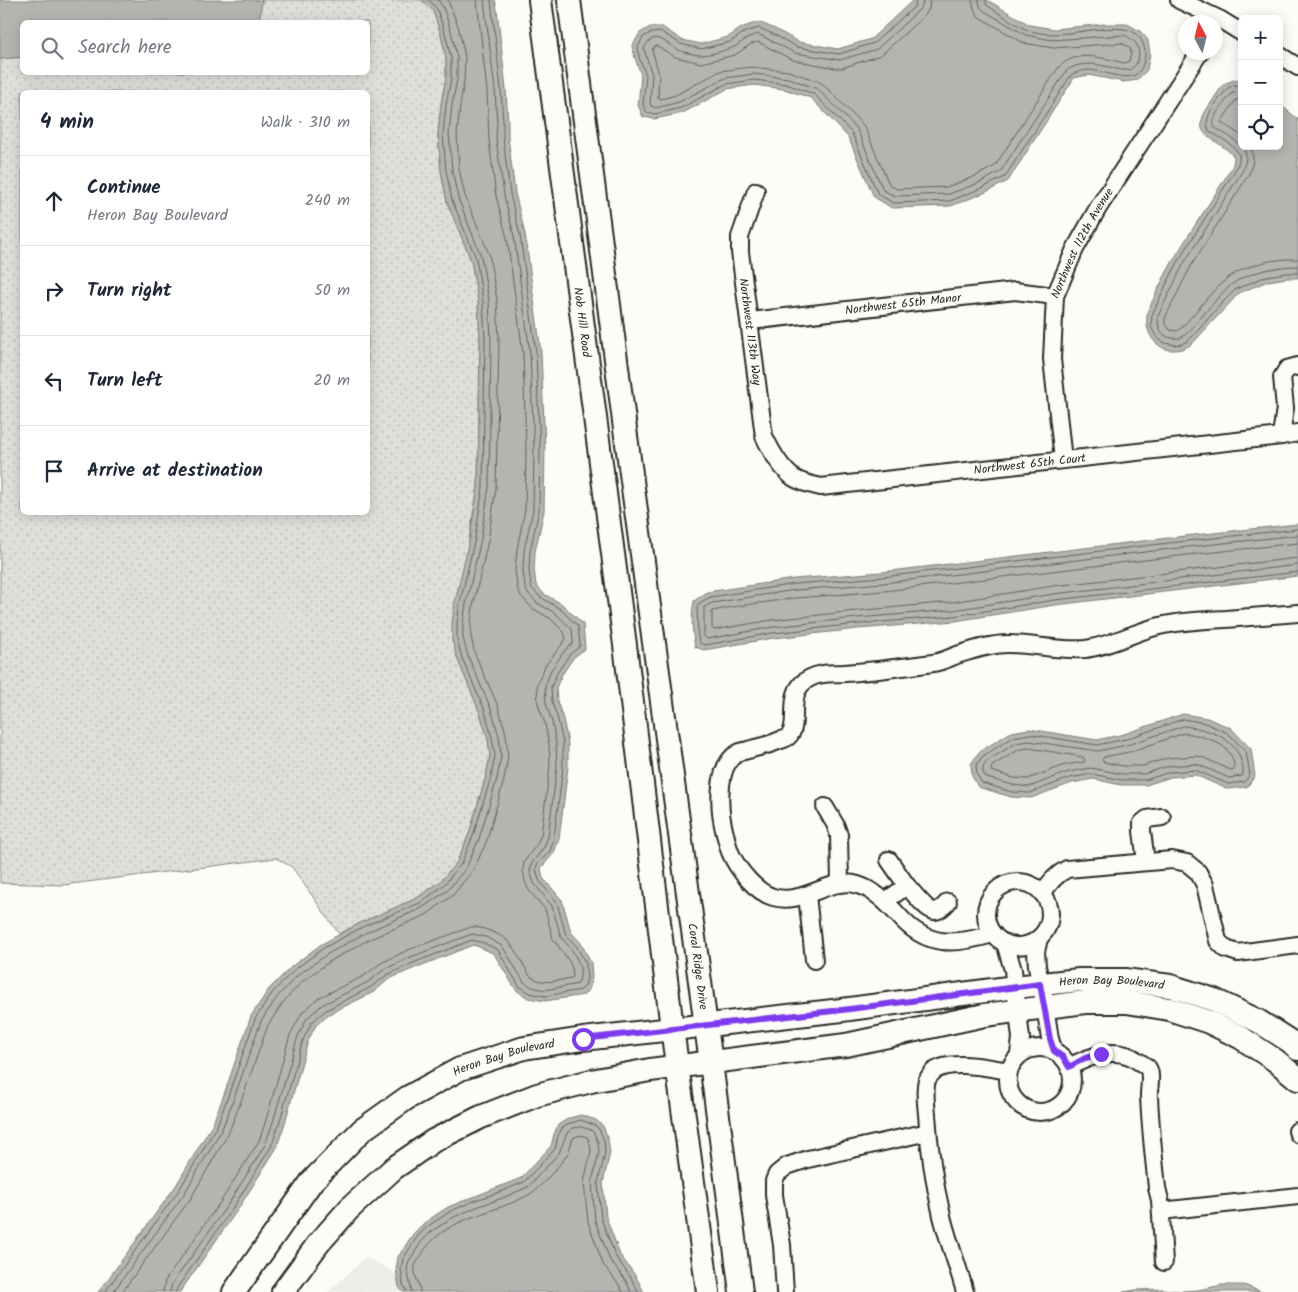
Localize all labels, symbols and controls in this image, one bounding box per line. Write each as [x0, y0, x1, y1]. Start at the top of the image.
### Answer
north arrow [1178, 15, 1223, 60]
map controls [1238, 15, 1283, 150]
button: + [1238, 15, 1283, 60]
search box [20, 20, 370, 75]
text: Search here [78, 33, 172, 63]
icon: search [38, 34, 66, 62]
button: − [1238, 60, 1283, 105]
button: locate [1238, 105, 1283, 150]
text: 4 min [40, 106, 94, 139]
text: Walk · 310 m [261, 110, 350, 135]
text: Continue [87, 173, 160, 203]
street label: Northwest 112th Avenue [1045, 183, 1119, 302]
icon: ahead [40, 187, 68, 215]
text: 240 m [305, 188, 350, 213]
text: Heron Bay Boulevard [87, 203, 228, 228]
text: Turn right [87, 276, 172, 306]
icon: right [40, 277, 68, 305]
street label: Northwest 113th Way [734, 277, 767, 387]
text: 50 m [314, 278, 350, 303]
street label: Nob Hill Road [568, 286, 597, 359]
street label: Northwest 65th Manor [844, 288, 963, 320]
text: Turn left [87, 366, 162, 396]
icon: left [40, 367, 68, 395]
text: 20 m [314, 368, 350, 393]
street label: Northwest 65th Court [973, 448, 1087, 480]
text: Arrive at destination [87, 456, 263, 486]
icon: arrive [40, 457, 68, 485]
street label: Coral Ridge Drive [683, 922, 713, 1011]
street label: Heron Bay Boulevard [1058, 970, 1167, 995]
route start [572, 1028, 595, 1051]
street label: Heron Bay Boulevard [449, 1034, 557, 1081]
route end [1090, 1043, 1113, 1066]

